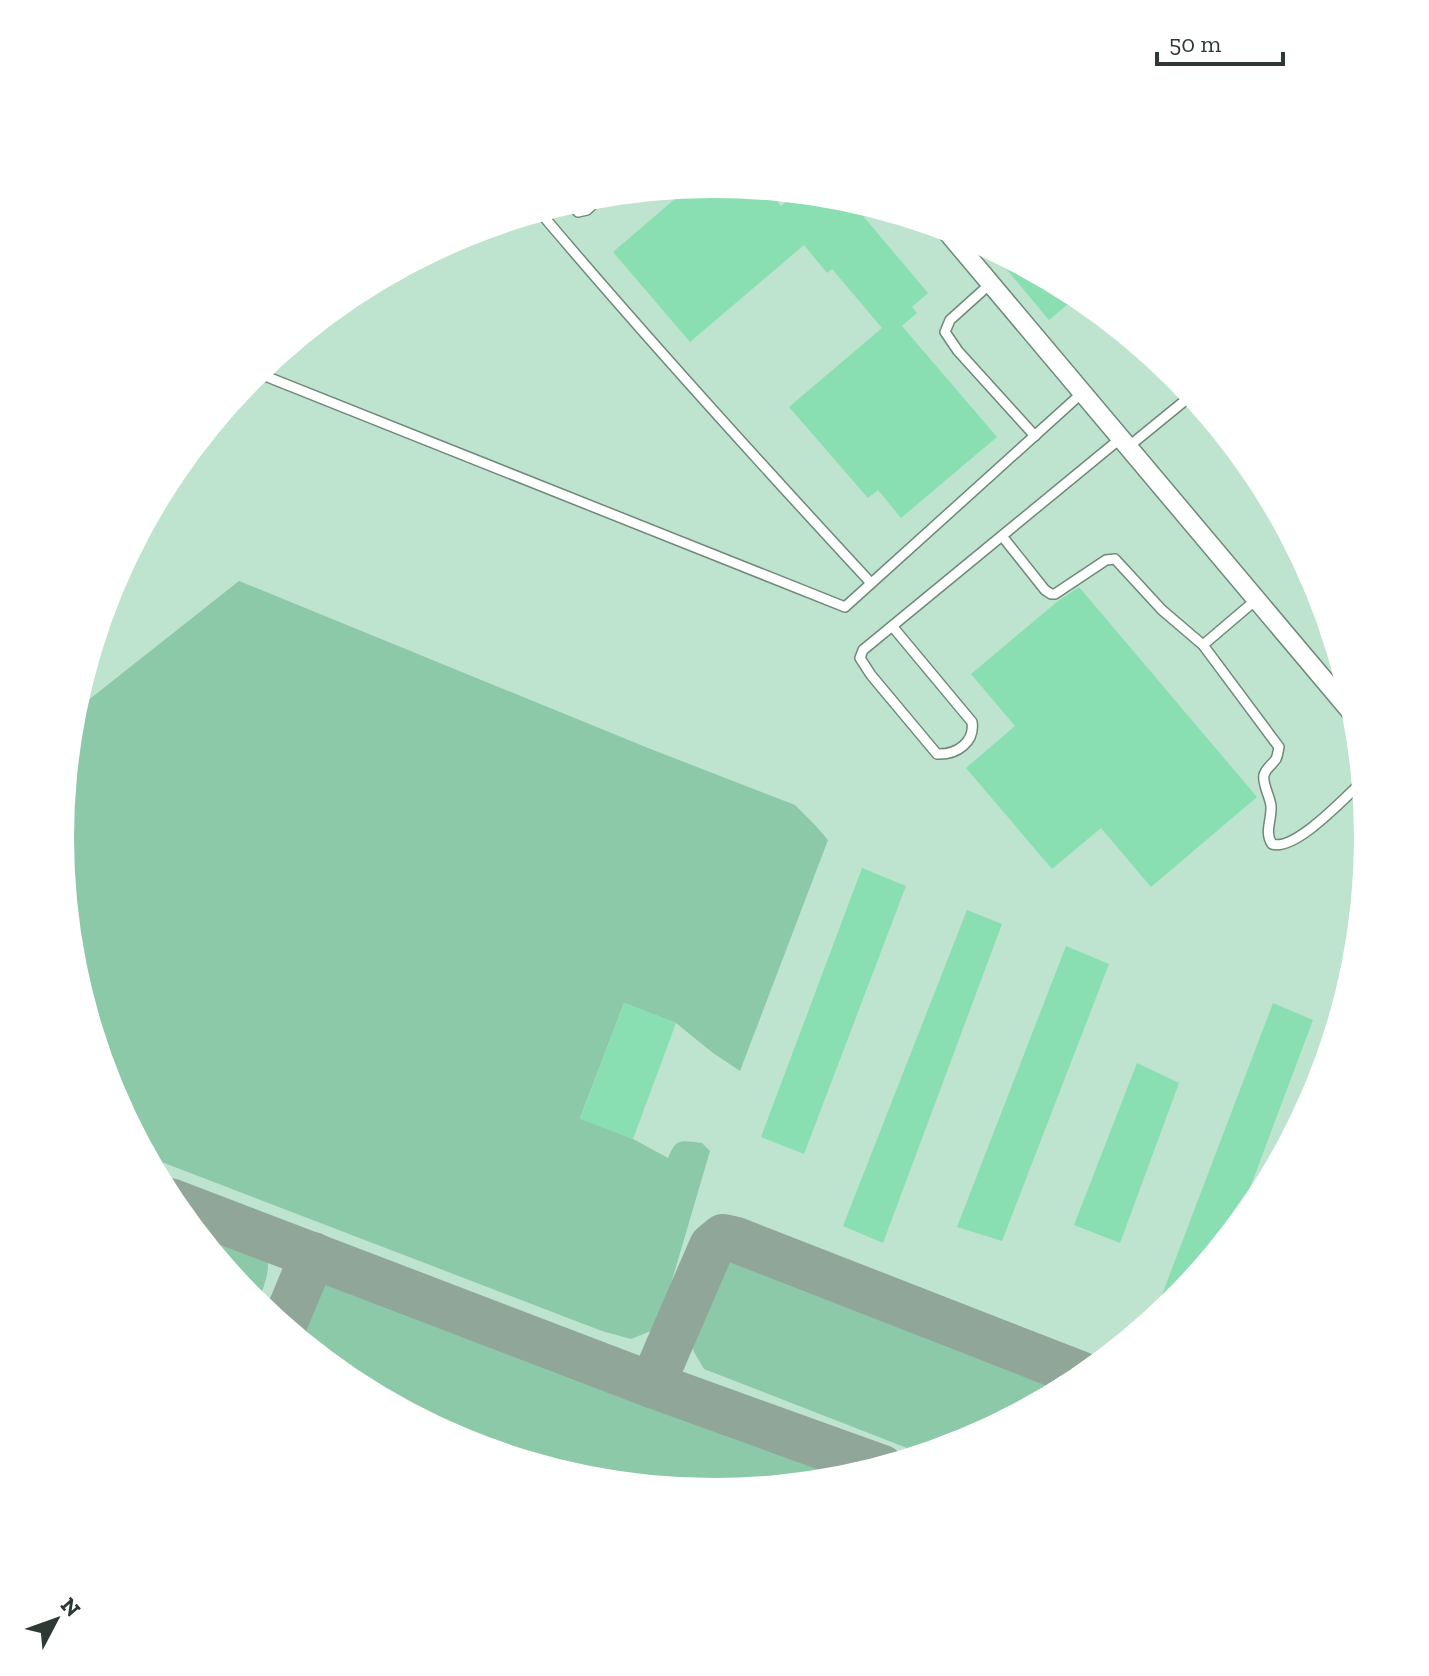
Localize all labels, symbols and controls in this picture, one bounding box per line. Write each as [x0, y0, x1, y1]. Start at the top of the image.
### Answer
scale bar [1157, 16, 1283, 66]
text: 50 m [1169, 29, 1222, 58]
north arrow [16, 1580, 96, 1660]
text: N [55, 1592, 87, 1623]

